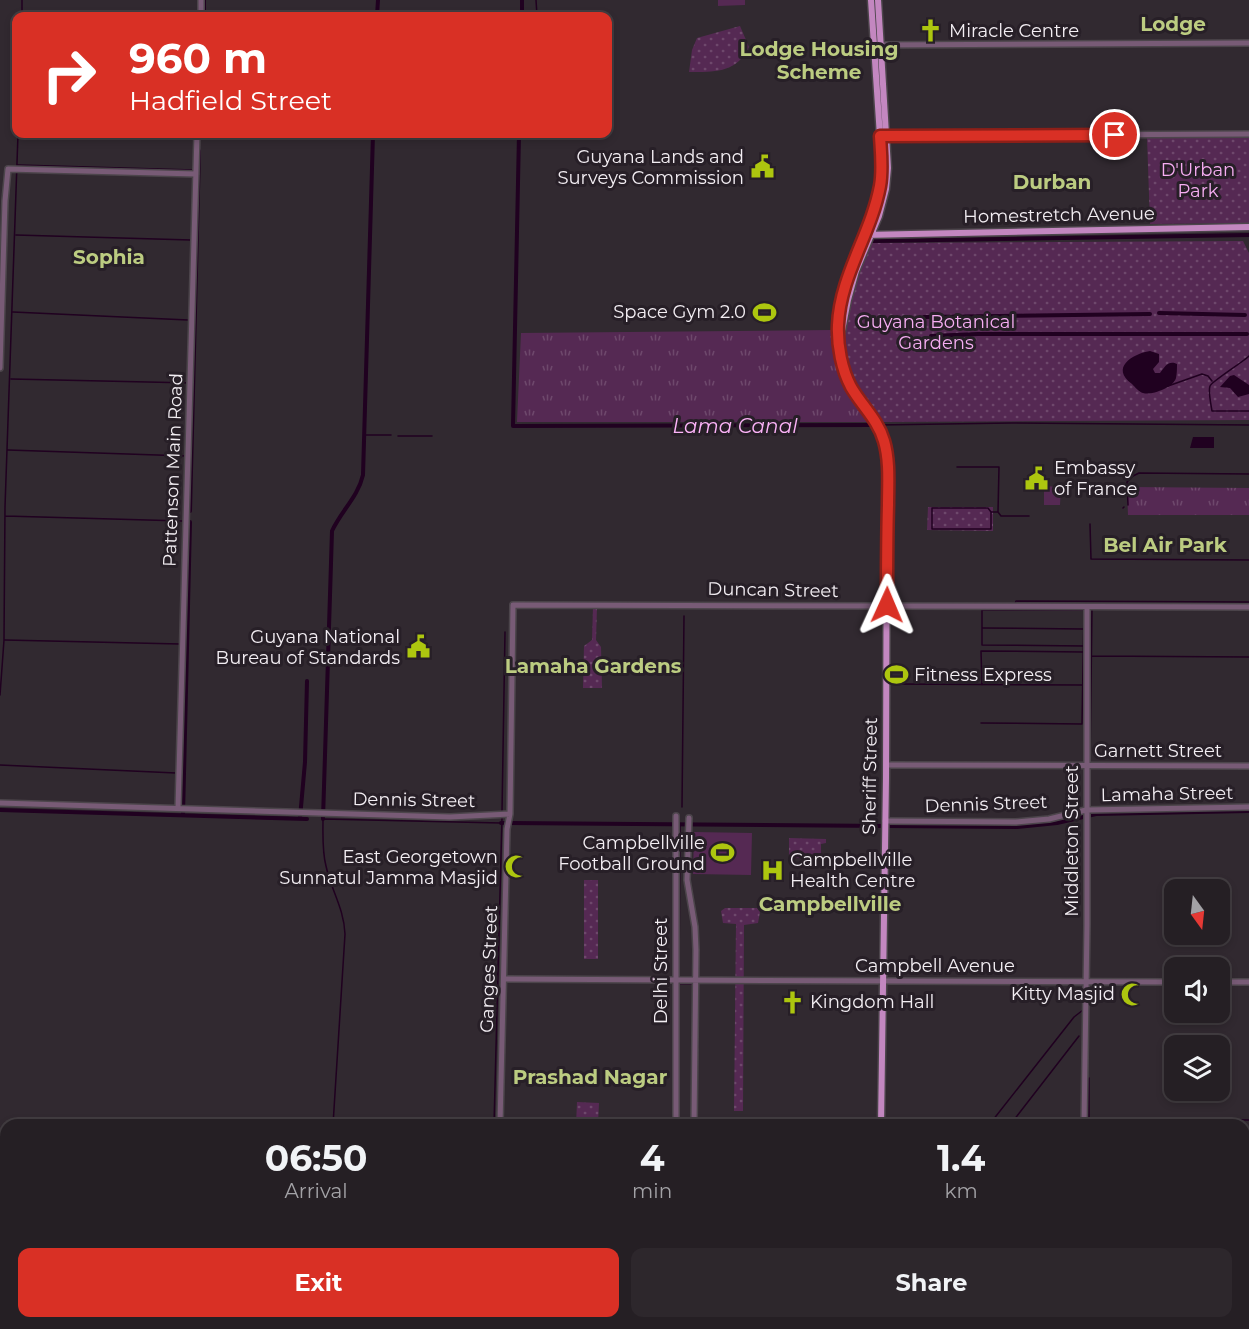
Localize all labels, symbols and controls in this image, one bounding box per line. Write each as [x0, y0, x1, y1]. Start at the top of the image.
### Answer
district label: Lodge [1140, 12, 1206, 36]
church icon: Miracle Centre [918, 18, 944, 44]
place label: Miracle Centre [949, 20, 1079, 42]
text: 960 m [129, 32, 267, 84]
icon: right [30, 36, 108, 114]
district label: Lodge Housing Scheme [740, 37, 898, 84]
text: Hadfield Street [129, 84, 332, 117]
pin [1089, 109, 1140, 160]
icon: arrive [1098, 118, 1131, 151]
place label: Guyana Lands and Surveys Commission [557, 146, 744, 189]
public building icon: Guyana Lands and Surveys Commission [749, 154, 775, 180]
park label: D'Urban Park [1161, 159, 1235, 202]
district label: Durban [1013, 170, 1091, 194]
street label: Homestretch Avenue [963, 202, 1155, 228]
district label: Sophia [73, 245, 145, 269]
sports icon: Space Gym 2.0 [751, 299, 777, 325]
place label: Space Gym 2.0 [613, 301, 746, 323]
park label: Guyana Botanical Gardens [857, 311, 1015, 354]
street label: Pattenson Main Road [159, 373, 187, 567]
water label: Lama Canal [672, 414, 798, 438]
place label: Embassy of France [1054, 457, 1138, 500]
public building icon: Embassy of France [1023, 465, 1049, 491]
district label: Bel Air Park [1103, 533, 1228, 557]
position arrow [855, 573, 919, 637]
street label: Duncan Street [707, 578, 839, 602]
place label: Guyana National Bureau of Standards [216, 626, 400, 669]
public building icon: Guyana National Bureau of Standards [405, 634, 431, 660]
district label: Lamaha Gardens [505, 654, 682, 678]
sports icon: Fitness Express [883, 662, 909, 688]
place label: Fitness Express [914, 664, 1052, 686]
street label: Sheriff Street [858, 717, 882, 835]
street label: Garnett Street [1094, 740, 1222, 762]
street label: Middleton Street [1061, 765, 1083, 917]
street label: Lamaha Street [1100, 782, 1234, 806]
street label: Dennis Street [352, 788, 476, 812]
street label: Dennis Street [924, 791, 1048, 817]
place label: Campbellville Football Ground [558, 832, 705, 875]
sports icon: Campbellville Football Ground [710, 840, 736, 866]
place label: East Georgetown Sunnatul Jamma Masjid [279, 846, 498, 889]
place label: Campbellville Health Centre [790, 849, 915, 892]
mosque icon: East Georgetown Sunnatul Jamma Masjid [503, 854, 529, 880]
hospital icon: Campbellville Health Centre [759, 857, 785, 883]
north arrow [1164, 879, 1230, 945]
map controls [1164, 879, 1230, 1101]
district label: Campbellville [759, 892, 901, 916]
street label: Ganges Street [476, 905, 502, 1033]
street label: Delhi Street [650, 918, 672, 1024]
street label: Campbell Avenue [855, 955, 1015, 977]
button: sound [1164, 957, 1230, 1023]
mosque icon: Kitty Masjid [1120, 981, 1146, 1007]
place label: Kitty Masjid [1011, 983, 1115, 1005]
church icon: Kingdom Hall [779, 989, 805, 1015]
place label: Kingdom Hall [810, 991, 934, 1013]
button: layers [1164, 1035, 1230, 1101]
district label: Prashad Nagar [513, 1065, 668, 1089]
text: 06:50 [265, 1136, 367, 1180]
text: 4 [640, 1136, 665, 1180]
text: 1.4 [937, 1136, 985, 1180]
text: Arrival [285, 1179, 348, 1203]
text: min [632, 1179, 672, 1203]
text: km [945, 1179, 978, 1203]
button: Exit [18, 1248, 619, 1317]
button: Share [631, 1248, 1232, 1317]

